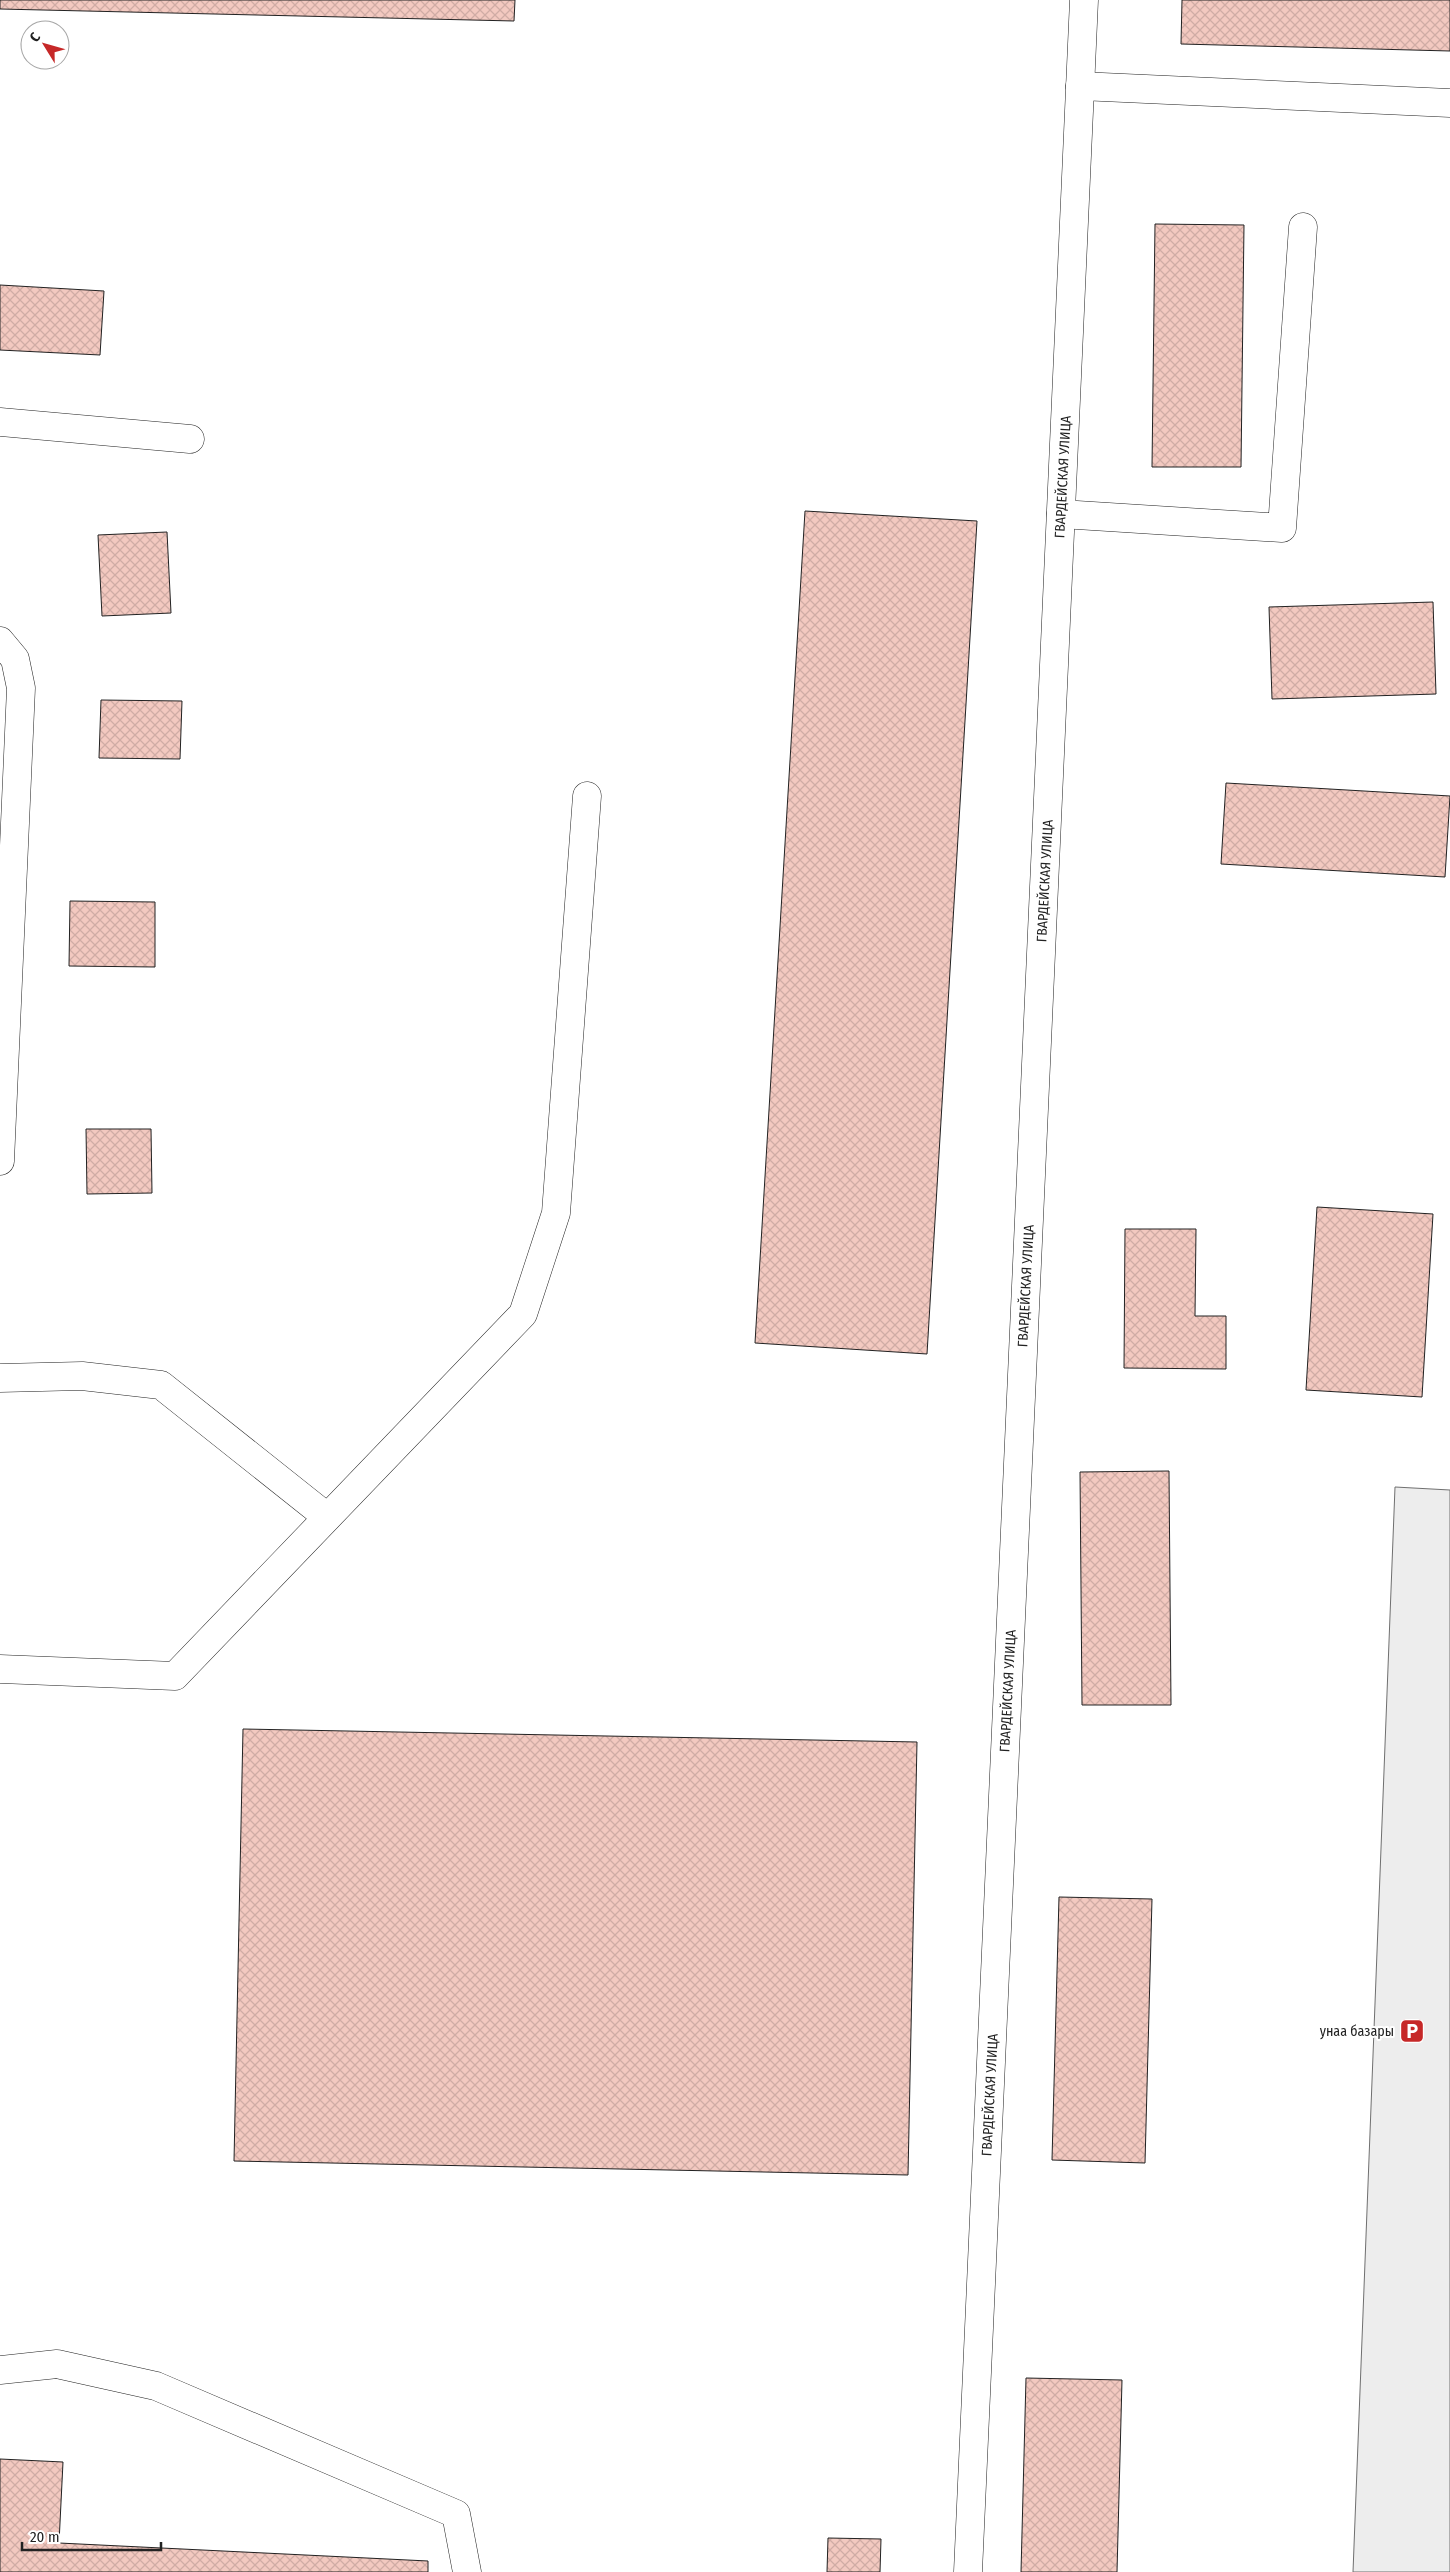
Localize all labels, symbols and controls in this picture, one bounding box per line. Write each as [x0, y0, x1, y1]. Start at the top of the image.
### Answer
north arrow [20, 20, 70, 70]
text: С [26, 29, 44, 46]
street label: ГВАРДЕЙСКАЯ УЛИЦА [1051, 415, 1075, 539]
street label: ГВАРДЕЙСКАЯ УЛИЦА [1033, 819, 1057, 943]
street label: ГВАРДЕЙСКАЯ УЛИЦА [1014, 1224, 1038, 1348]
street label: ГВАРДЕЙСКАЯ УЛИЦА [996, 1629, 1020, 1753]
parking icon: унаа базары [1399, 2018, 1425, 2044]
place label: унаа базары [1320, 2023, 1394, 2040]
street label: ГВАРДЕЙСКАЯ УЛИЦА [978, 2033, 1002, 2157]
scale bar [22, 2520, 161, 2552]
text: 20 m [30, 2528, 60, 2546]

